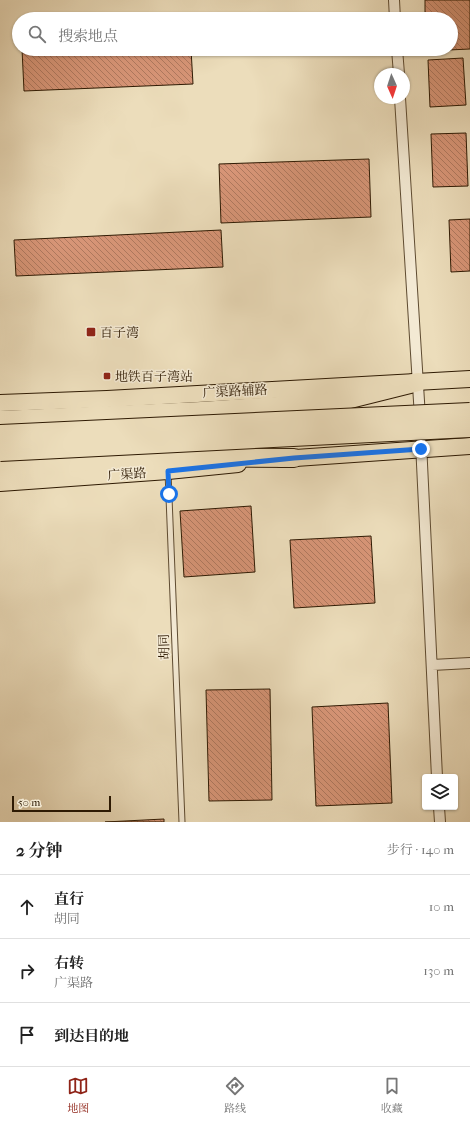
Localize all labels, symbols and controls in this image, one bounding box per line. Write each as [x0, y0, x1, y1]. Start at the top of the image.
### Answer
search box [12, 12, 458, 56]
icon: search [26, 23, 48, 45]
text: 搜索地点 [58, 27, 118, 45]
north arrow [374, 68, 410, 104]
place label: 百子湾 [100, 325, 139, 340]
marker: 百子湾 [85, 326, 97, 338]
place label: 地铁百子湾站 [115, 369, 193, 384]
marker: 地铁百子湾站 [102, 371, 112, 381]
street label: 广渠路辅路 [202, 382, 268, 400]
route end [412, 440, 430, 458]
street label: 广渠路 [107, 465, 147, 483]
route start [160, 485, 178, 503]
street label: 胡同 [156, 634, 172, 660]
map controls [422, 774, 458, 810]
button: layers [422, 774, 458, 810]
scale bar [12, 794, 111, 813]
text: 50 m [18, 796, 40, 809]
text: 2 分钟 [16, 840, 62, 860]
text: 步行 · 140 m [387, 842, 454, 857]
text: 直行 [54, 890, 84, 908]
icon: ahead [16, 896, 38, 918]
text: 10 m [429, 899, 454, 914]
text: 胡同 [54, 911, 80, 926]
text: 右转 [54, 954, 84, 972]
icon: right [16, 960, 38, 982]
text: 130 m [423, 963, 454, 978]
text: 广渠路 [54, 975, 93, 990]
icon: arrive [16, 1024, 38, 1046]
text: 到达目的地 [54, 1027, 129, 1045]
tab: 地图 [67, 1075, 89, 1115]
tab: 路线 [224, 1075, 246, 1115]
tab: 收藏 [381, 1075, 403, 1115]

